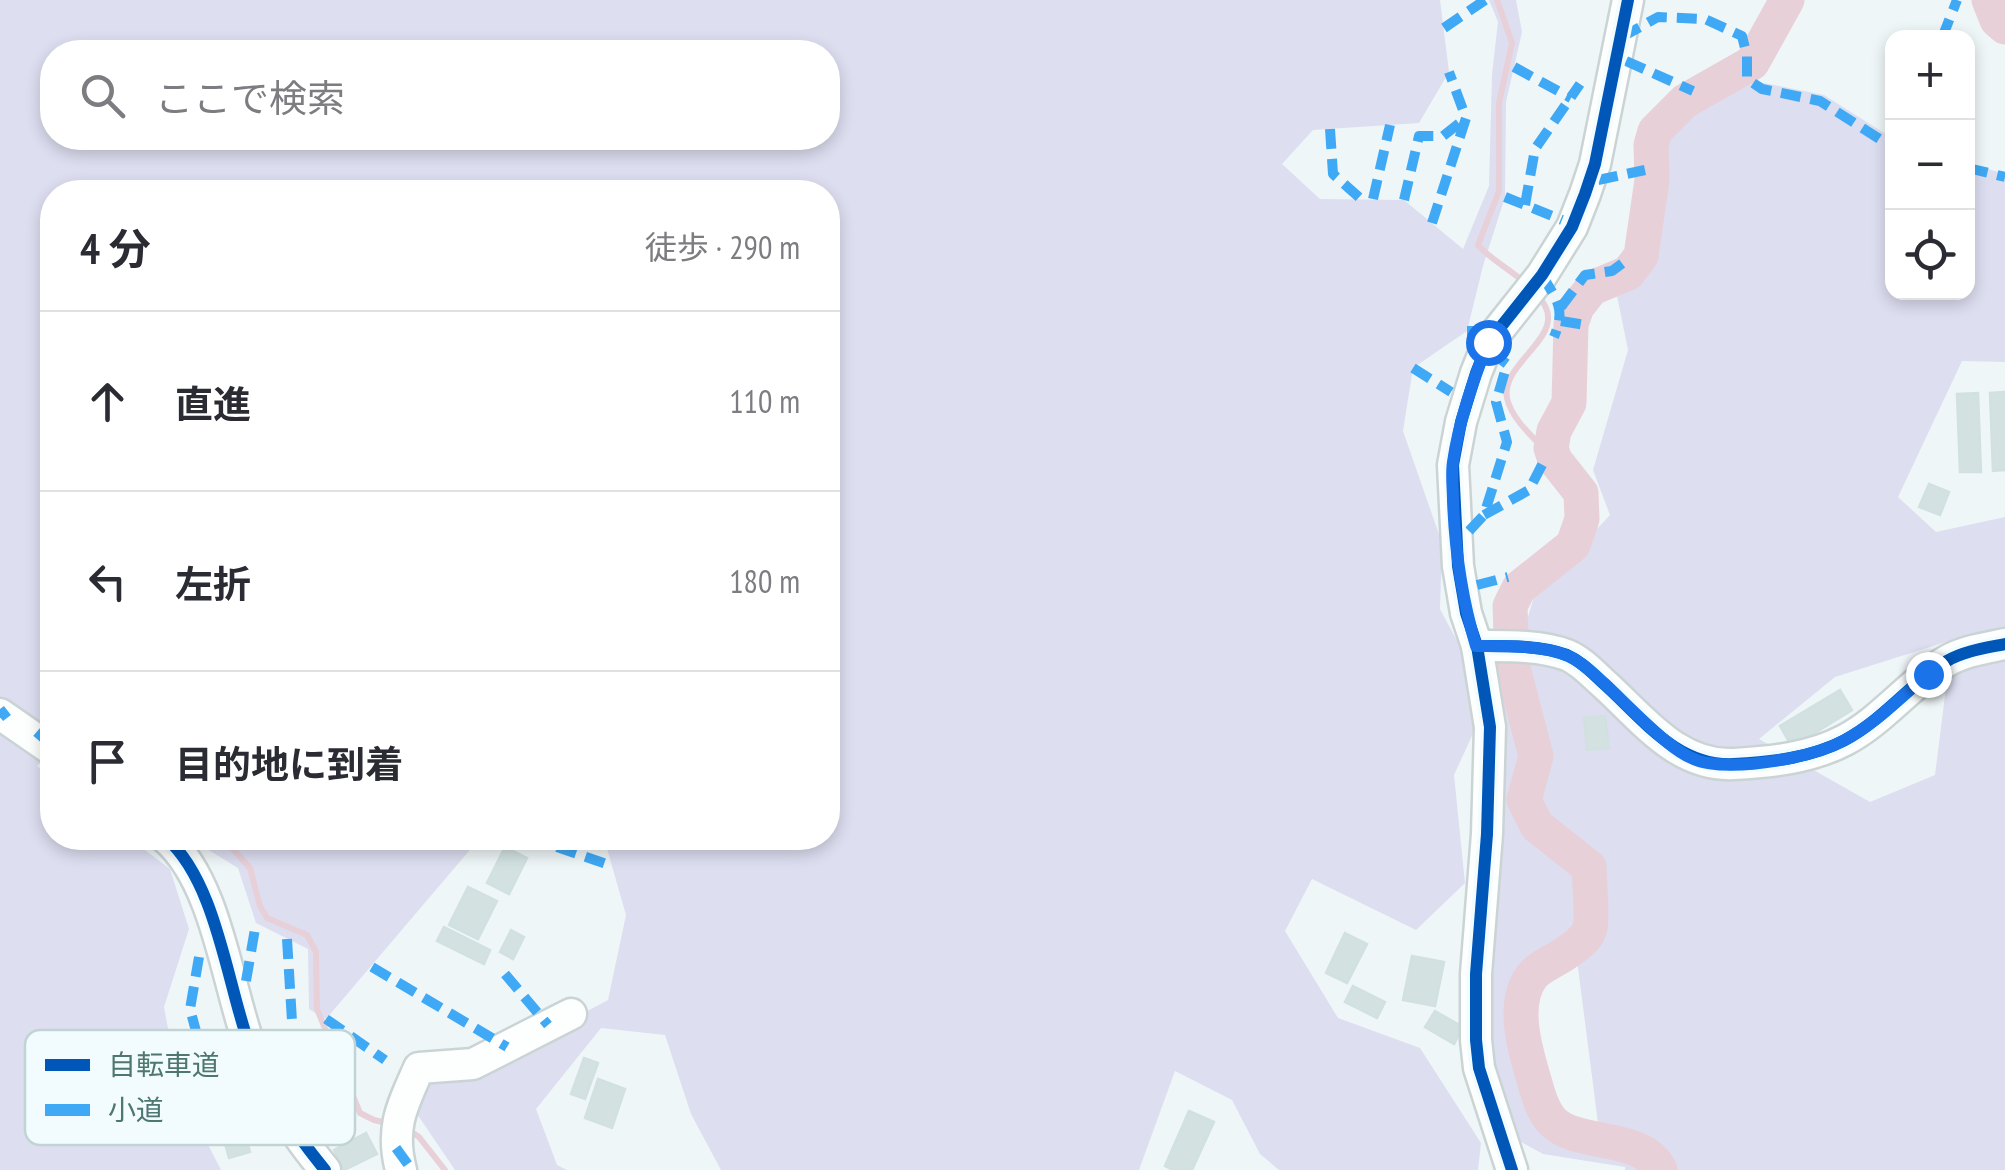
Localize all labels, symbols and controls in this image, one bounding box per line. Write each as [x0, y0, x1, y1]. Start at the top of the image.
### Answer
map controls [1885, 30, 1975, 300]
button: + [1885, 30, 1975, 120]
search box [40, 40, 840, 150]
icon: search [75, 68, 130, 123]
text: ここで検索 [155, 73, 345, 122]
button: − [1885, 120, 1975, 210]
button: locate [1885, 210, 1975, 300]
text: 4 分 [80, 221, 151, 276]
text: 徒歩 · 290 m [645, 226, 800, 268]
route start [1466, 320, 1512, 366]
icon: ahead [80, 374, 135, 429]
text: 直進 [175, 379, 251, 428]
text: 110 m [729, 380, 800, 422]
icon: left [80, 554, 135, 609]
text: 左折 [175, 559, 251, 608]
text: 180 m [729, 560, 800, 602]
route end [1906, 652, 1952, 698]
icon: arrive [80, 734, 135, 789]
text: 目的地に到着 [175, 739, 403, 788]
legend [25, 1030, 355, 1145]
text: 自転車道 [108, 1046, 220, 1083]
text: 小道 [108, 1091, 164, 1128]

